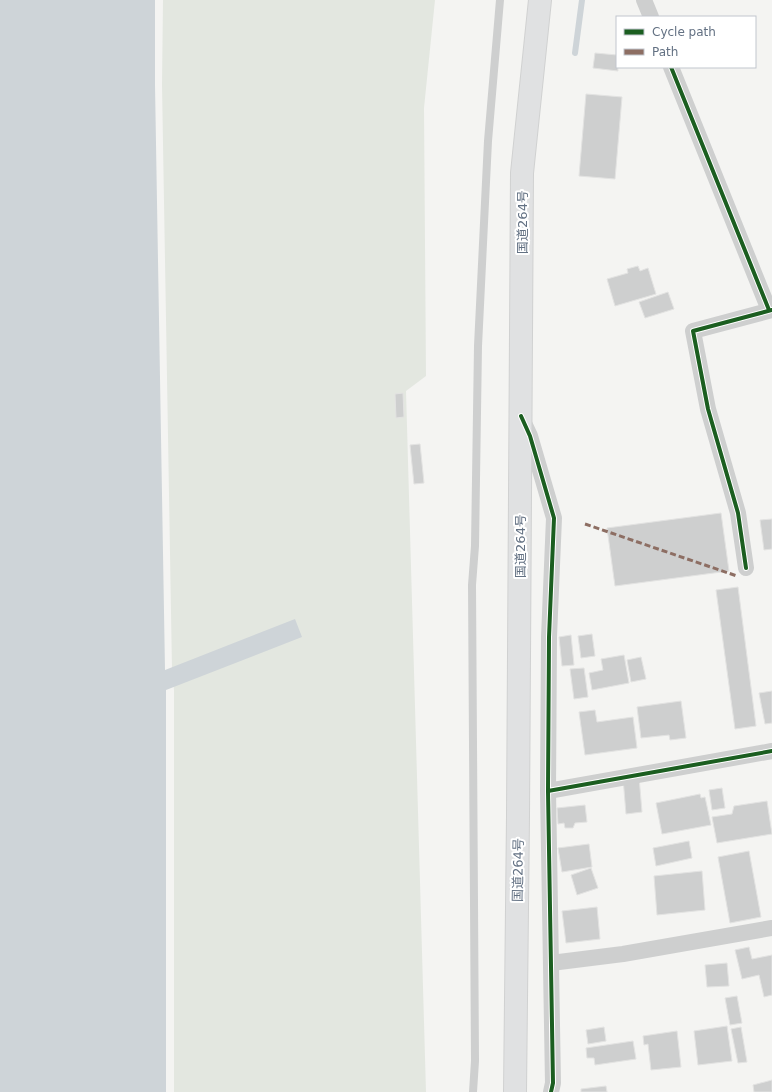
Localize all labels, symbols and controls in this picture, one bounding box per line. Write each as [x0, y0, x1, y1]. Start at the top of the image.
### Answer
legend [616, 16, 756, 68]
text: Cycle path [652, 25, 716, 39]
text: Path [652, 45, 678, 59]
street label: 国道264号 [515, 190, 530, 254]
street label: 国道264号 [513, 514, 528, 578]
street label: 国道264号 [510, 838, 526, 902]

